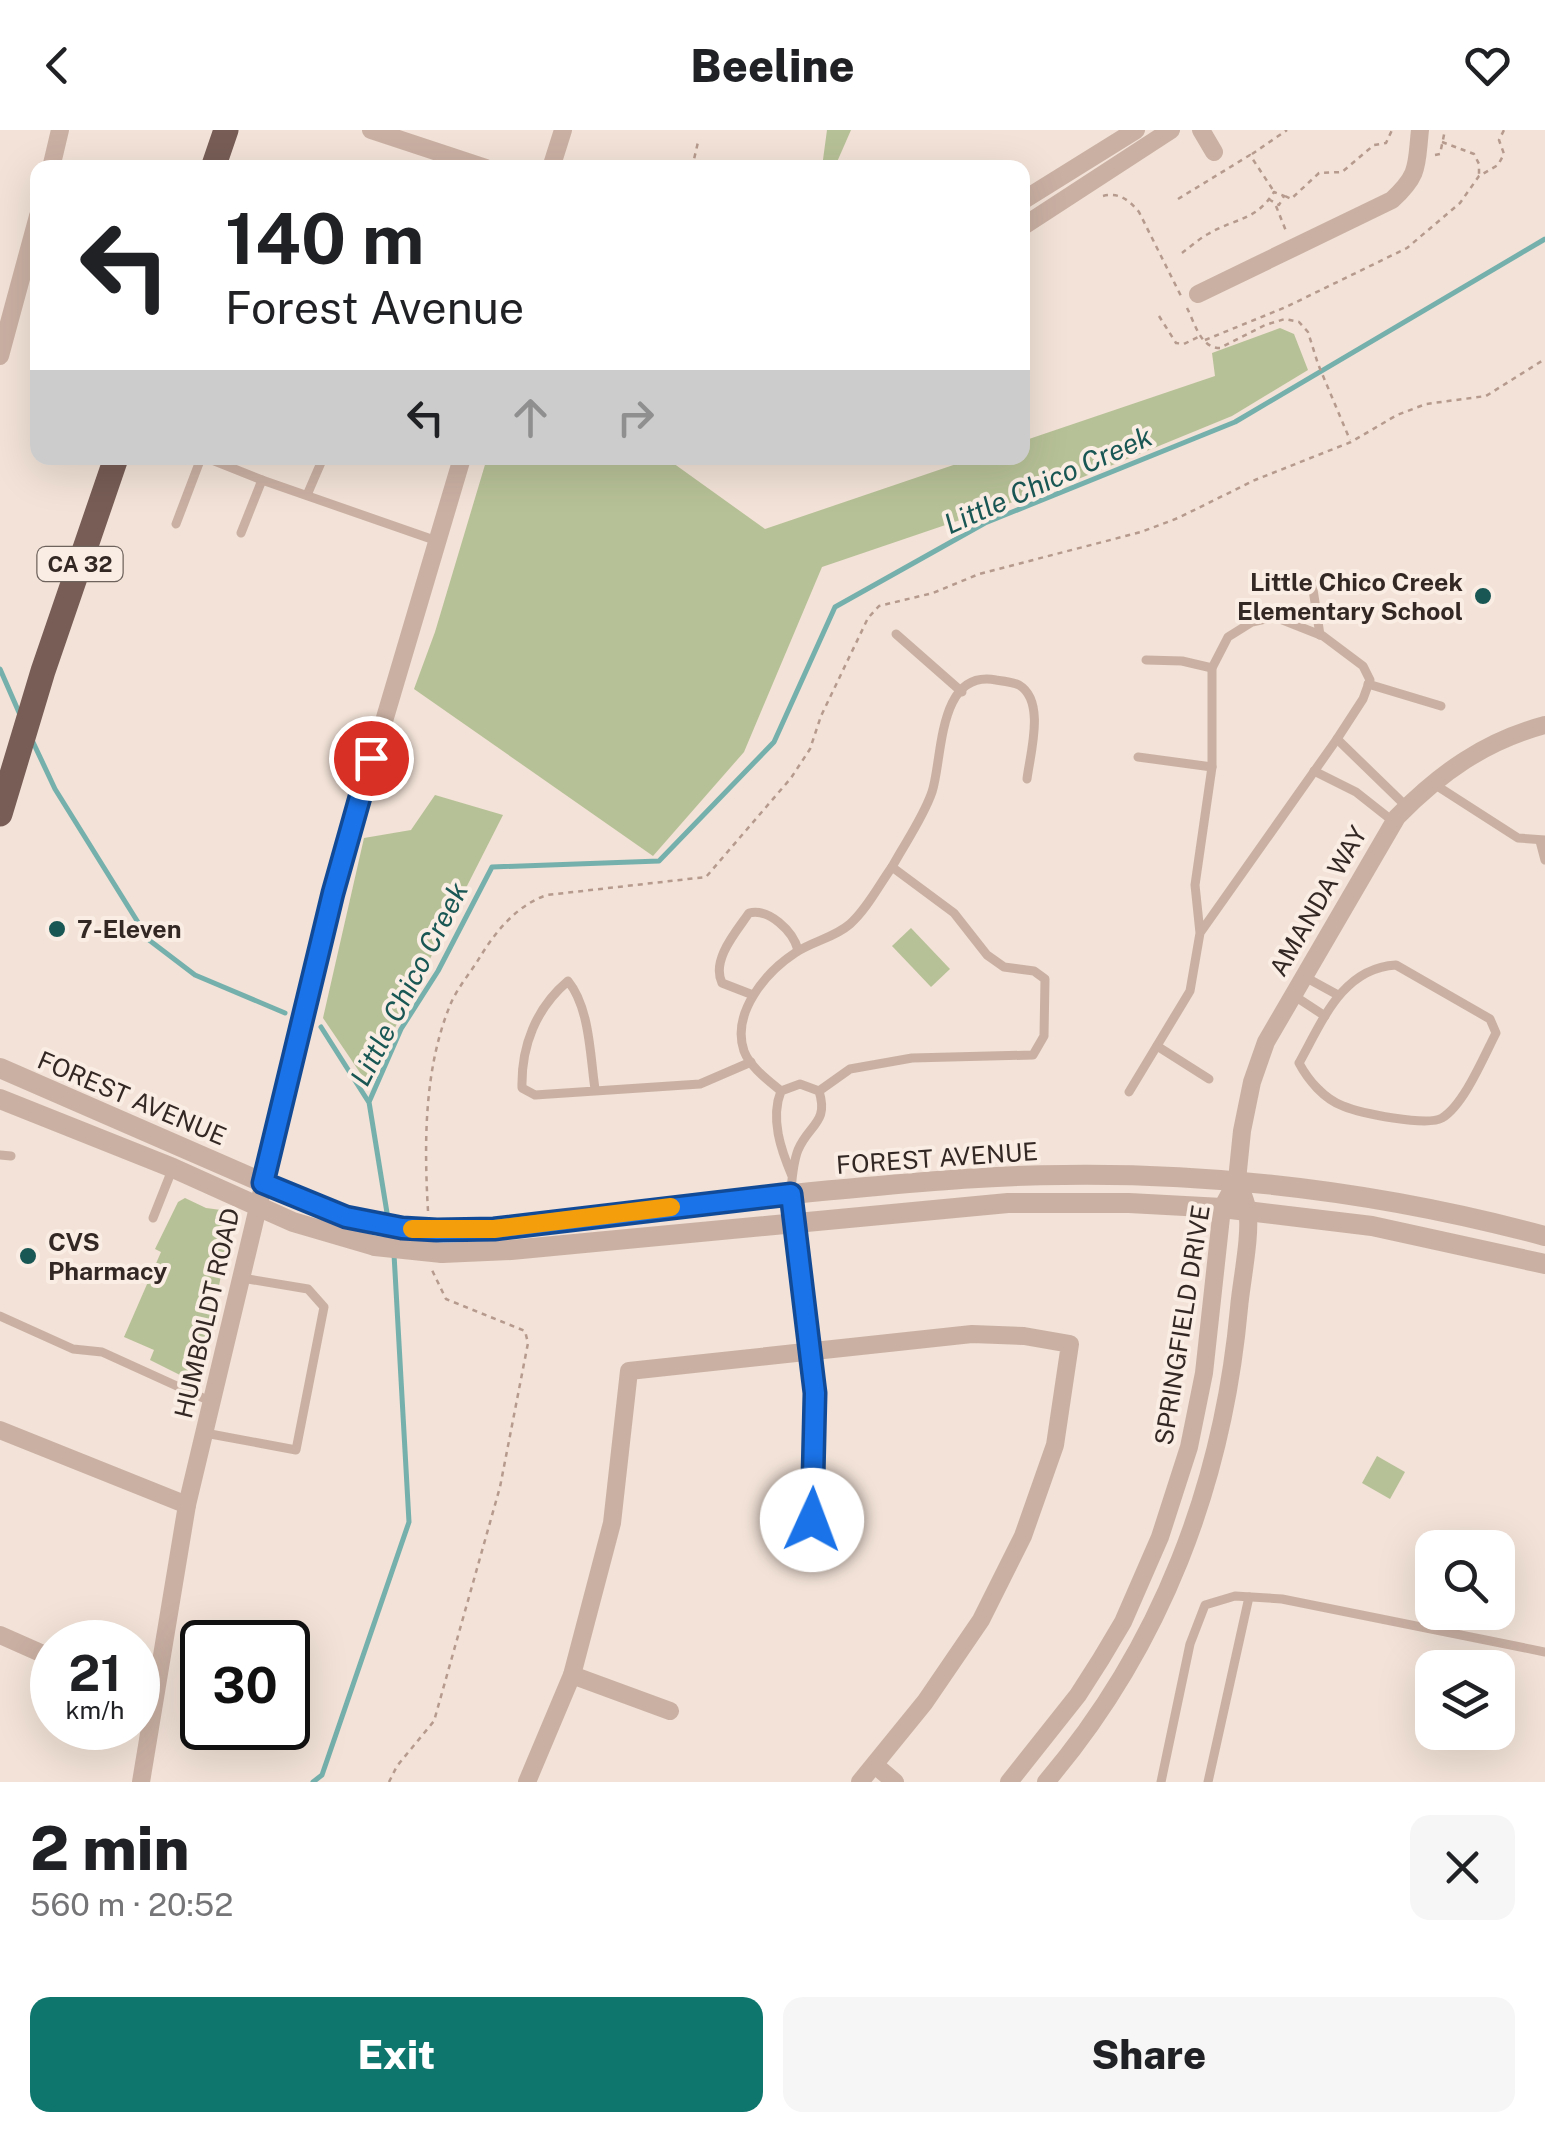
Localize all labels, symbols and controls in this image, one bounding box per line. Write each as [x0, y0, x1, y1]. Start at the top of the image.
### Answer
icon: back [30, 38, 85, 93]
icon: heart [1460, 38, 1515, 93]
text: Beeline [690, 39, 855, 92]
text: 140 m [225, 197, 424, 280]
icon: left [60, 200, 190, 330]
text: Forest Avenue [225, 281, 524, 334]
icon: left [398, 390, 453, 445]
icon: ahead [503, 390, 558, 445]
icon: right [608, 390, 663, 445]
water label: Little Chico Creek [939, 419, 1157, 540]
road number: CA 32 [38, 547, 122, 581]
place label: Little Chico Creek Elementary School [1237, 567, 1464, 626]
marker: Little Chico Creek Elementary School [1472, 585, 1494, 607]
pin [329, 716, 414, 801]
icon: arrive [344, 731, 399, 786]
street label: AMANDA WAY [1263, 821, 1373, 981]
water label: Little Chico Creek [343, 876, 474, 1091]
place label: 7-Eleven [77, 914, 182, 944]
marker: 7-Eleven [46, 918, 68, 940]
street label: FOREST AVENUE [33, 1045, 231, 1151]
street label: FOREST AVENUE [835, 1136, 1039, 1180]
street label: SPRINGFIELD DRIVE [1148, 1203, 1216, 1447]
street label: HUMBOLDT ROAD [168, 1205, 246, 1421]
place label: CVS Pharmacy [48, 1227, 167, 1286]
marker: CVS Pharmacy [17, 1245, 39, 1267]
position arrow [760, 1468, 864, 1572]
map controls [1415, 1530, 1515, 1750]
button: search [1415, 1530, 1515, 1630]
speed limit sign: 30 [180, 1620, 310, 1750]
text: 21 [68, 1643, 122, 1702]
button: layers [1415, 1650, 1515, 1750]
text: km/h [66, 1695, 124, 1725]
text: 2 min [30, 1813, 189, 1884]
button: close [1410, 1815, 1515, 1920]
text: 560 m · 20:52 [30, 1886, 233, 1923]
button: Exit [30, 1997, 763, 2112]
button: Share [783, 1997, 1515, 2112]

